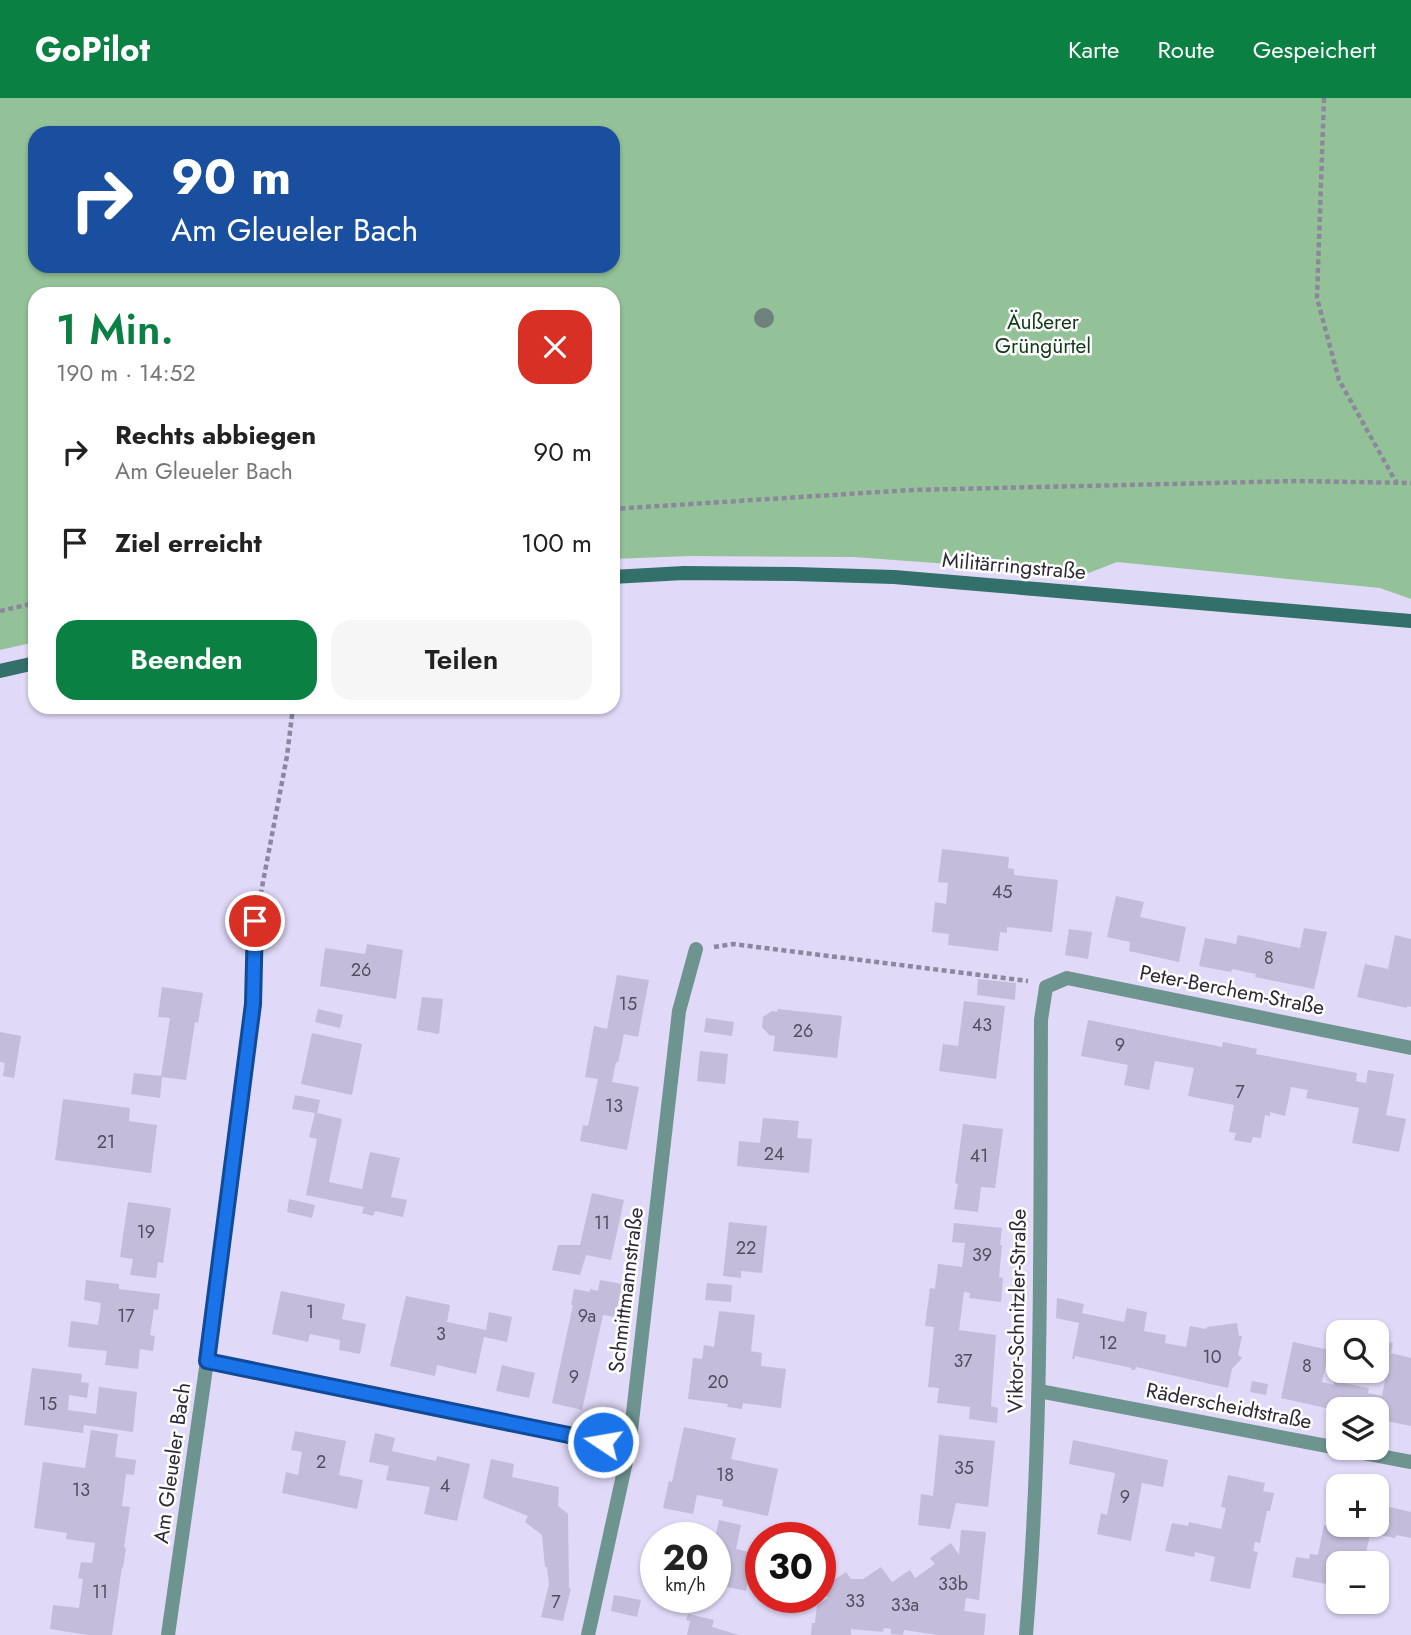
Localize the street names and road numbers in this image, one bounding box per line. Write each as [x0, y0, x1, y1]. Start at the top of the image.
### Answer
street label: Militärringstraße [941, 545, 1087, 587]
street label: Peter-Berchem-Straße [1137, 957, 1327, 1023]
street label: Schmittmannstraße [601, 1205, 651, 1374]
street label: Viktor-Schnitzler-Straße [1000, 1208, 1034, 1413]
street label: Räderscheidtstraße [1144, 1375, 1315, 1437]
street label: Am Gleueler Bach [146, 1381, 198, 1545]

